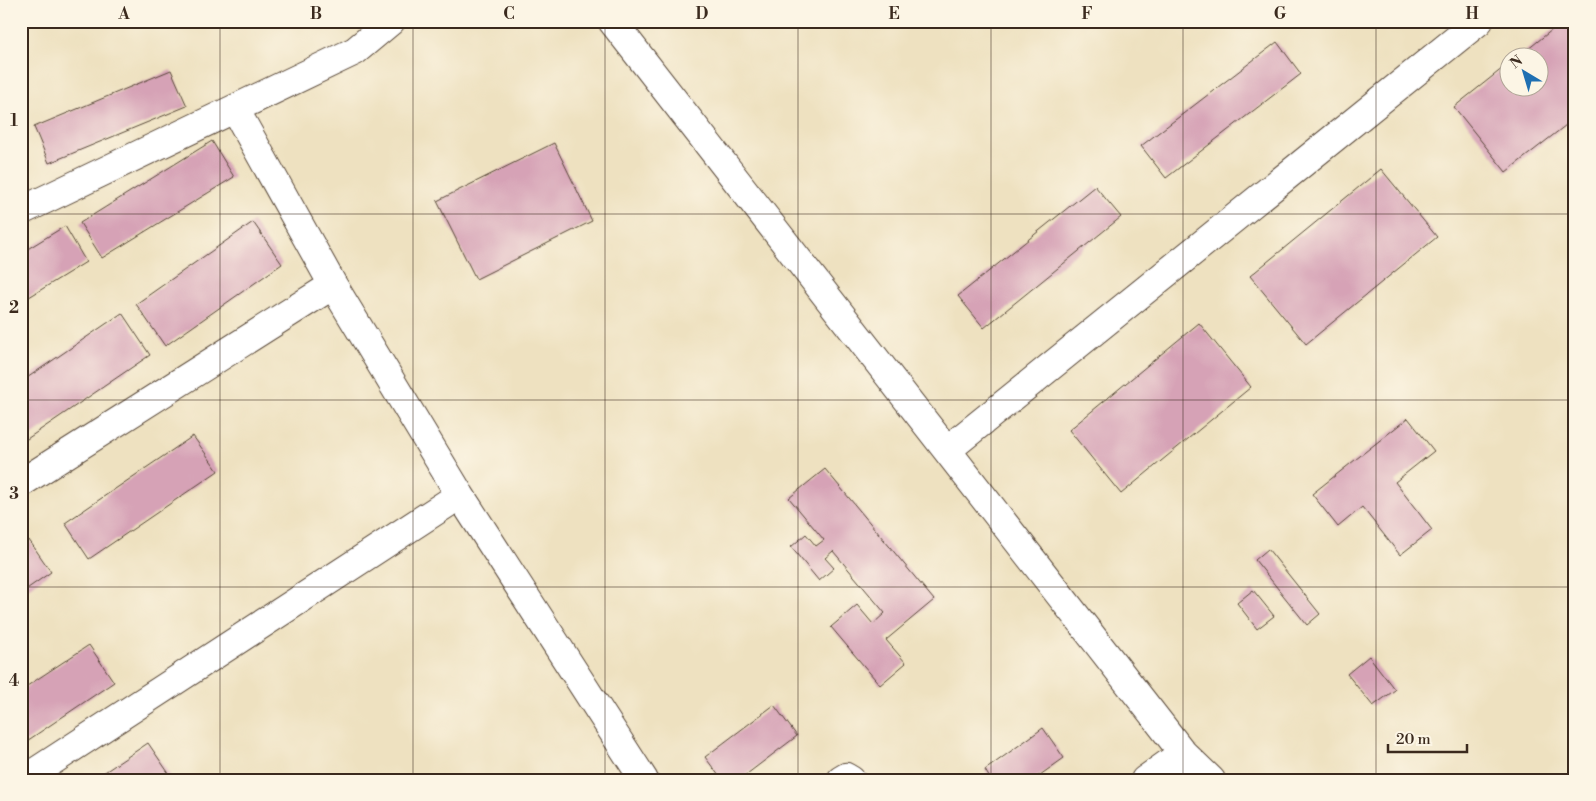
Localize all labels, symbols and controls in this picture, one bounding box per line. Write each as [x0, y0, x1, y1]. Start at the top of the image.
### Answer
text: A [117, 4, 130, 24]
text: B [310, 4, 322, 24]
text: C [503, 4, 515, 24]
text: D [696, 4, 709, 24]
text: E [888, 4, 900, 24]
text: F [1081, 4, 1093, 24]
text: G [1274, 4, 1287, 24]
text: H [1465, 4, 1479, 24]
north arrow [1498, 48, 1548, 98]
text: N [1507, 52, 1527, 73]
text: 1 [10, 111, 18, 131]
text: 2 [9, 298, 19, 318]
text: 3 [9, 484, 19, 504]
text: 4 [9, 671, 20, 691]
scale bar [1388, 721, 1467, 753]
text: 20 m [1396, 730, 1431, 749]

